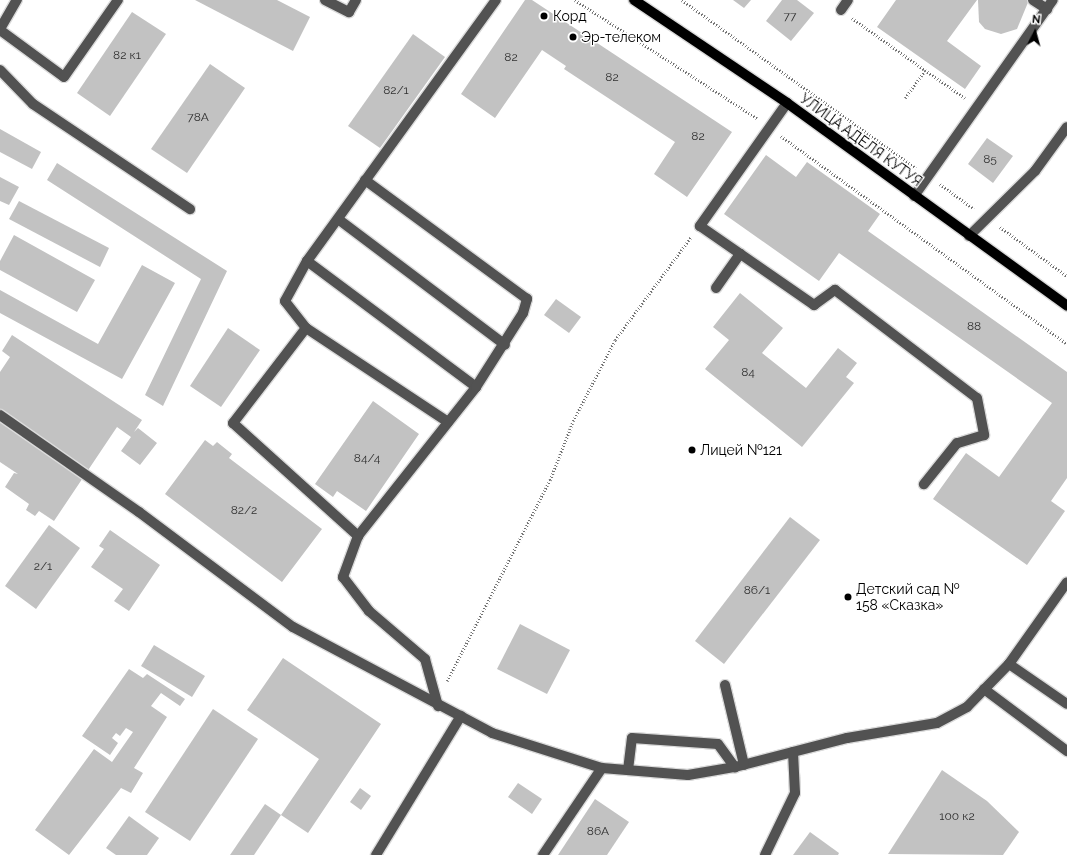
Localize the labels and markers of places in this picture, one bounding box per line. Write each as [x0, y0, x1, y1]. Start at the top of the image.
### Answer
place label: Корд [553, 8, 587, 24]
marker: Корд [538, 10, 550, 22]
place label: Эр-телеком [581, 29, 661, 45]
marker: Эр-телеком [568, 32, 578, 42]
place label: Лицей №121 [700, 442, 782, 458]
marker: Лицей №121 [687, 445, 697, 455]
place label: Детский сад № 158 «Сказка» [856, 581, 960, 614]
marker: Детский сад № 158 «Сказка» [843, 592, 853, 602]

